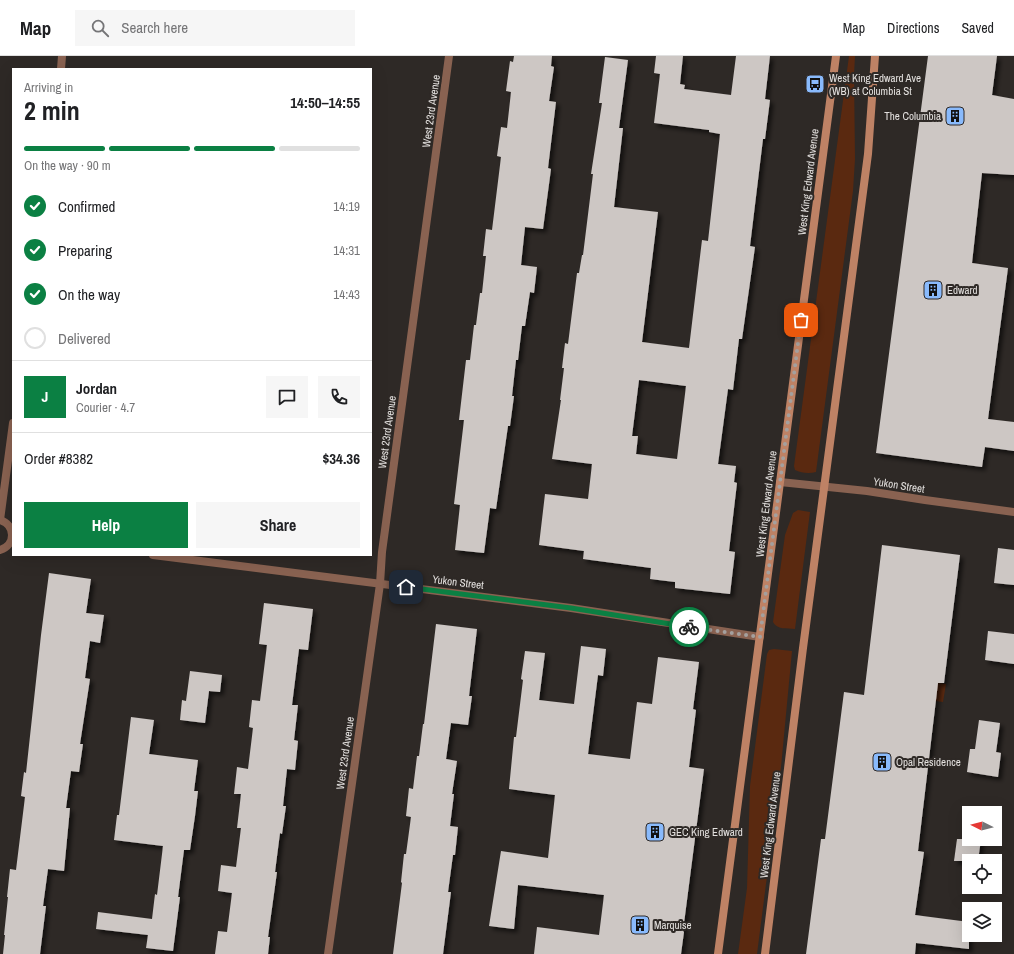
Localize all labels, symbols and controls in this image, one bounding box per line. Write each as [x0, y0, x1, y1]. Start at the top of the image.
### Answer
search box [75, 10, 355, 46]
text: Map [20, 15, 51, 41]
icon: search [89, 17, 111, 39]
text: Search here [121, 17, 188, 38]
text: Map [843, 19, 865, 37]
text: Directions [887, 19, 939, 37]
text: Saved [961, 19, 994, 37]
place label: West King Edward Ave (WB) at Columbia St [829, 71, 921, 98]
bus stop icon: West King Edward Ave (WB) at Columbia St [804, 73, 826, 95]
street label: West 23rd Avenue [419, 74, 443, 148]
text: Arriving in [24, 79, 73, 96]
text: 14:50–14:55 [290, 92, 360, 113]
text: 2 min [24, 93, 80, 128]
building icon: The Columbia [944, 105, 966, 127]
place label: The Columbia [884, 109, 941, 123]
street label: West King Edward Avenue [795, 128, 821, 236]
text: On the way · 90 m [24, 157, 111, 174]
icon: check [24, 195, 46, 217]
text: Confirmed [58, 196, 115, 217]
text: 14:19 [333, 198, 360, 215]
icon: check [24, 239, 46, 261]
text: Preparing [58, 240, 112, 261]
text: 14:31 [333, 242, 360, 259]
building icon: Edward [922, 279, 944, 301]
icon: check [24, 283, 46, 305]
place label: Edward [947, 283, 978, 297]
text: On the way [58, 284, 120, 305]
text: 14:43 [333, 286, 360, 303]
pin [784, 303, 818, 337]
icon: bag [790, 309, 812, 331]
text: Delivered [58, 328, 111, 349]
button: chat [266, 376, 308, 418]
button: phone [318, 376, 360, 418]
text: Jordan [76, 378, 117, 399]
text: J [42, 386, 48, 407]
street label: West 23rd Avenue [375, 395, 399, 469]
text: Courier · 4.7 [76, 399, 135, 416]
text: Order #8382 [24, 448, 93, 469]
text: $34.36 [322, 448, 360, 469]
street label: West King Edward Avenue [753, 450, 779, 558]
street label: Yukon Street [872, 474, 926, 496]
button: Help [24, 502, 188, 548]
button: Share [196, 502, 360, 548]
pin [389, 570, 423, 604]
street label: Yukon Street [432, 572, 485, 592]
icon: home [395, 576, 417, 598]
courier [669, 607, 709, 647]
icon: bike [678, 616, 700, 638]
street label: West 23rd Avenue [333, 716, 357, 790]
building icon: Opal Residence [871, 751, 893, 773]
place label: Opal Residence [896, 755, 961, 769]
street label: West King Edward Avenue [757, 771, 783, 879]
north arrow [962, 806, 1002, 846]
map controls [962, 806, 1002, 942]
building icon: GEC King Edward [644, 821, 666, 843]
place label: GEC King Edward [669, 825, 743, 839]
button: locate [962, 854, 1002, 894]
button: layers [962, 902, 1002, 942]
building icon: Marquise [629, 914, 651, 936]
place label: Marquise [654, 918, 692, 932]

